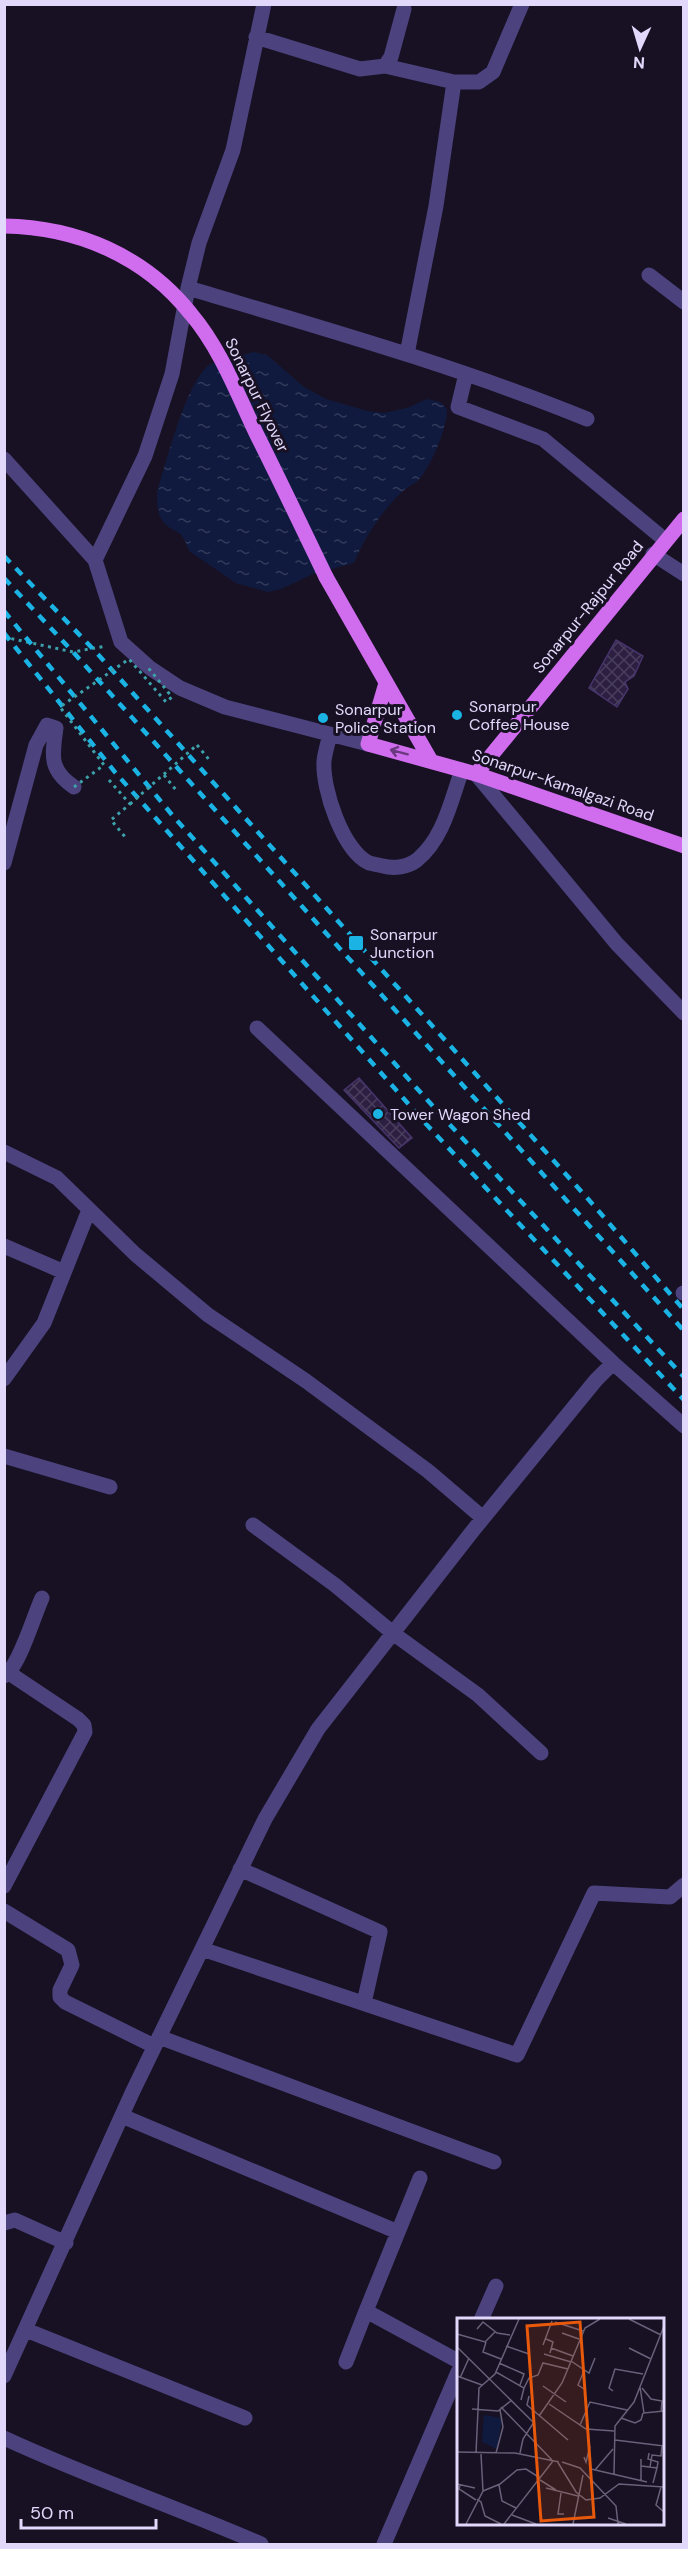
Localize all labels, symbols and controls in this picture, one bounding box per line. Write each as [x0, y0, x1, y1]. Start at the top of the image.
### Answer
north arrow [610, 18, 670, 78]
text: N [632, 52, 646, 73]
street label: Sonarpur Flyover [220, 335, 294, 456]
street label: Sonarpur-Rajpur Road [528, 536, 648, 678]
place label: Sonarpur Coffee House [469, 696, 570, 735]
place label: Sonarpur Police Station [335, 699, 436, 738]
marker: Sonarpur Coffee House [450, 708, 464, 722]
marker: Sonarpur Police Station [316, 711, 330, 725]
street label: Sonarpur-Kamalgazi Road [469, 744, 657, 826]
one-way arrow [390, 746, 409, 758]
place label: Sonarpur Junction [370, 924, 438, 963]
marker: Sonarpur Junction [347, 934, 365, 952]
place label: Tower Wagon Shed [390, 1104, 530, 1125]
marker: Tower Wagon Shed [371, 1107, 385, 1121]
inset map [457, 2318, 664, 2525]
scale bar [21, 2492, 156, 2530]
text: 50 m [30, 2501, 74, 2525]

